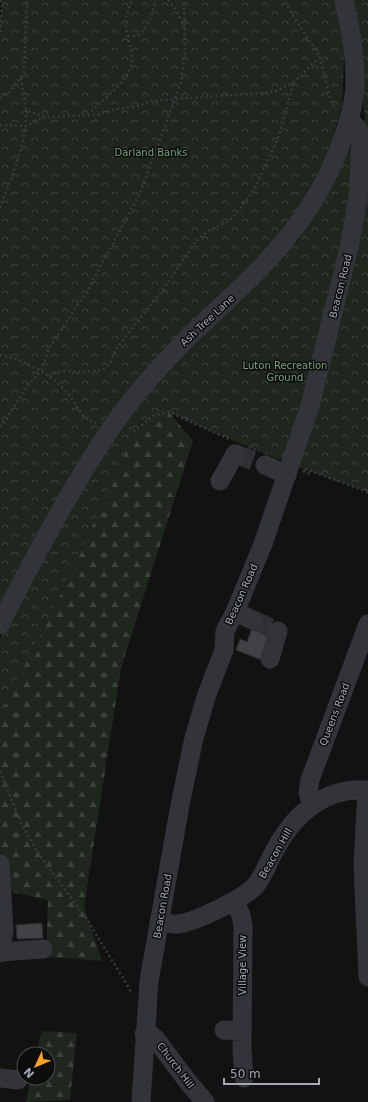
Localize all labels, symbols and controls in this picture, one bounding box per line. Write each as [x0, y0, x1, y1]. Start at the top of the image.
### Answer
park label: Darland Banks [114, 147, 188, 158]
street label: Beacon Road [327, 253, 354, 319]
street label: Ash Tree Lane [178, 293, 237, 348]
park label: Luton Recreation Ground [243, 360, 327, 383]
street label: Beacon Road [223, 562, 260, 626]
street label: Queens Road [317, 681, 351, 747]
street label: Beacon Hill [257, 826, 294, 880]
street label: Beacon Road [151, 873, 174, 939]
street label: Village View [237, 935, 248, 995]
street label: Church Hill [155, 1040, 196, 1090]
north arrow [16, 1046, 56, 1086]
scale bar [224, 1060, 319, 1086]
text: N [21, 1065, 37, 1080]
text: 50 m [230, 1067, 261, 1081]

